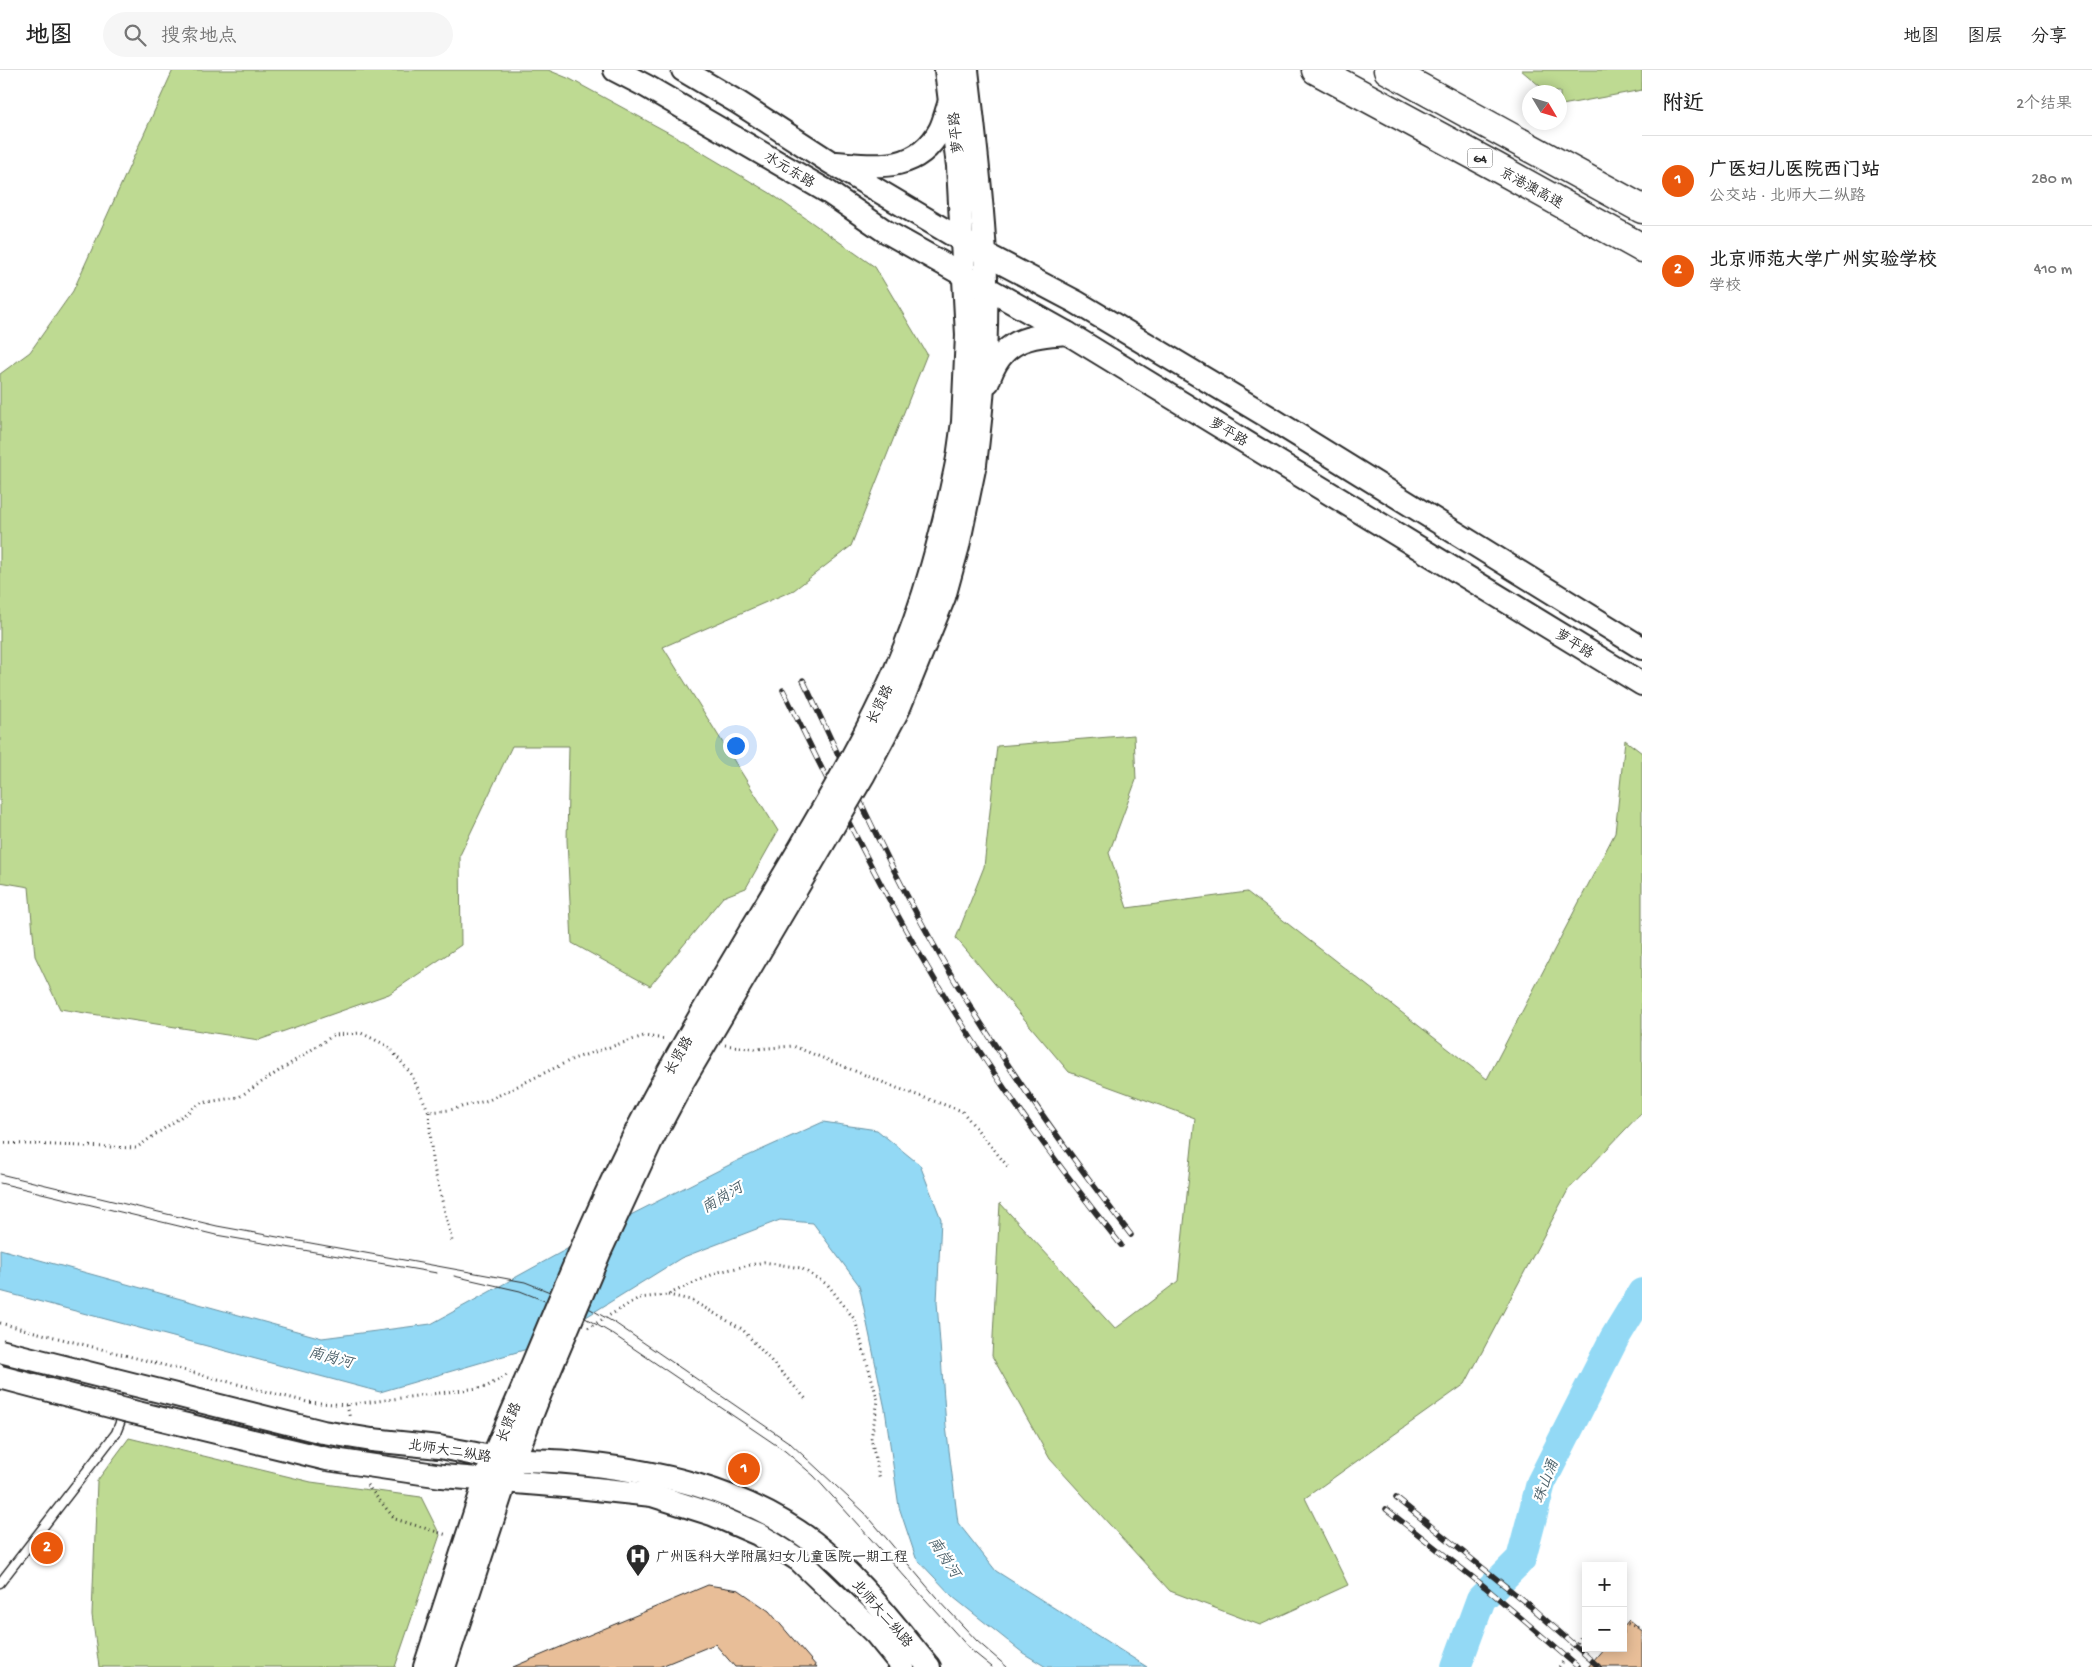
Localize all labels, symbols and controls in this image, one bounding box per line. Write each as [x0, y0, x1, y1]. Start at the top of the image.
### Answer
search box [103, 12, 453, 57]
icon: search [121, 21, 149, 49]
text: 地图 [25, 23, 73, 52]
text: 搜索地点 [161, 26, 237, 49]
text: 地图 [1903, 27, 1939, 48]
text: 图层 [1967, 27, 2003, 48]
text: 分享 [2031, 27, 2067, 48]
north arrow [1522, 85, 1567, 130]
text: 附近 [1662, 93, 1704, 118]
text: 2个结果 [2016, 96, 2072, 115]
street label: 萝平路 [946, 111, 968, 155]
road number: G4 [1468, 148, 1492, 168]
street label: 水元东路 [760, 149, 818, 193]
text: 广医妇儿医院西门站 [1709, 160, 1880, 183]
street label: 京港澳高速 [1496, 164, 1566, 214]
text: 1 [1675, 171, 1681, 190]
text: 280 m [2031, 171, 2072, 190]
text: 公交站 · 北师大二纵路 [1709, 188, 1866, 207]
text: 北京师范大学广州实验学校 [1709, 250, 1937, 273]
text: 2 [1674, 261, 1682, 280]
text: 410 m [2034, 261, 2072, 280]
text: 学校 [1709, 278, 1741, 297]
street label: 萝平路 [1205, 414, 1251, 451]
street label: 萝平路 [1551, 626, 1597, 663]
street label: 长贤路 [864, 682, 898, 728]
your location [723, 733, 749, 759]
street label: 长贤路 [661, 1033, 698, 1079]
water label: 南岗河 [699, 1177, 750, 1218]
water label: 南岗河 [306, 1343, 358, 1374]
street label: 长贤路 [493, 1400, 526, 1446]
street label: 北师大二纵路 [407, 1437, 493, 1467]
pin: 1 [728, 1450, 760, 1488]
water label: 珠山涌 [1529, 1456, 1564, 1506]
pin: 2 [31, 1529, 63, 1567]
water label: 南岗河 [924, 1534, 966, 1584]
hospital icon: 广州医科大学附属妇女儿童医院一期工程 [625, 1543, 651, 1577]
place label: 广州医科大学附属妇女儿童医院一期工程 [656, 1549, 908, 1567]
map controls [1582, 1562, 1627, 1652]
button: + [1582, 1562, 1627, 1607]
street label: 北师大二纵路 [847, 1577, 916, 1652]
button: − [1582, 1607, 1627, 1652]

